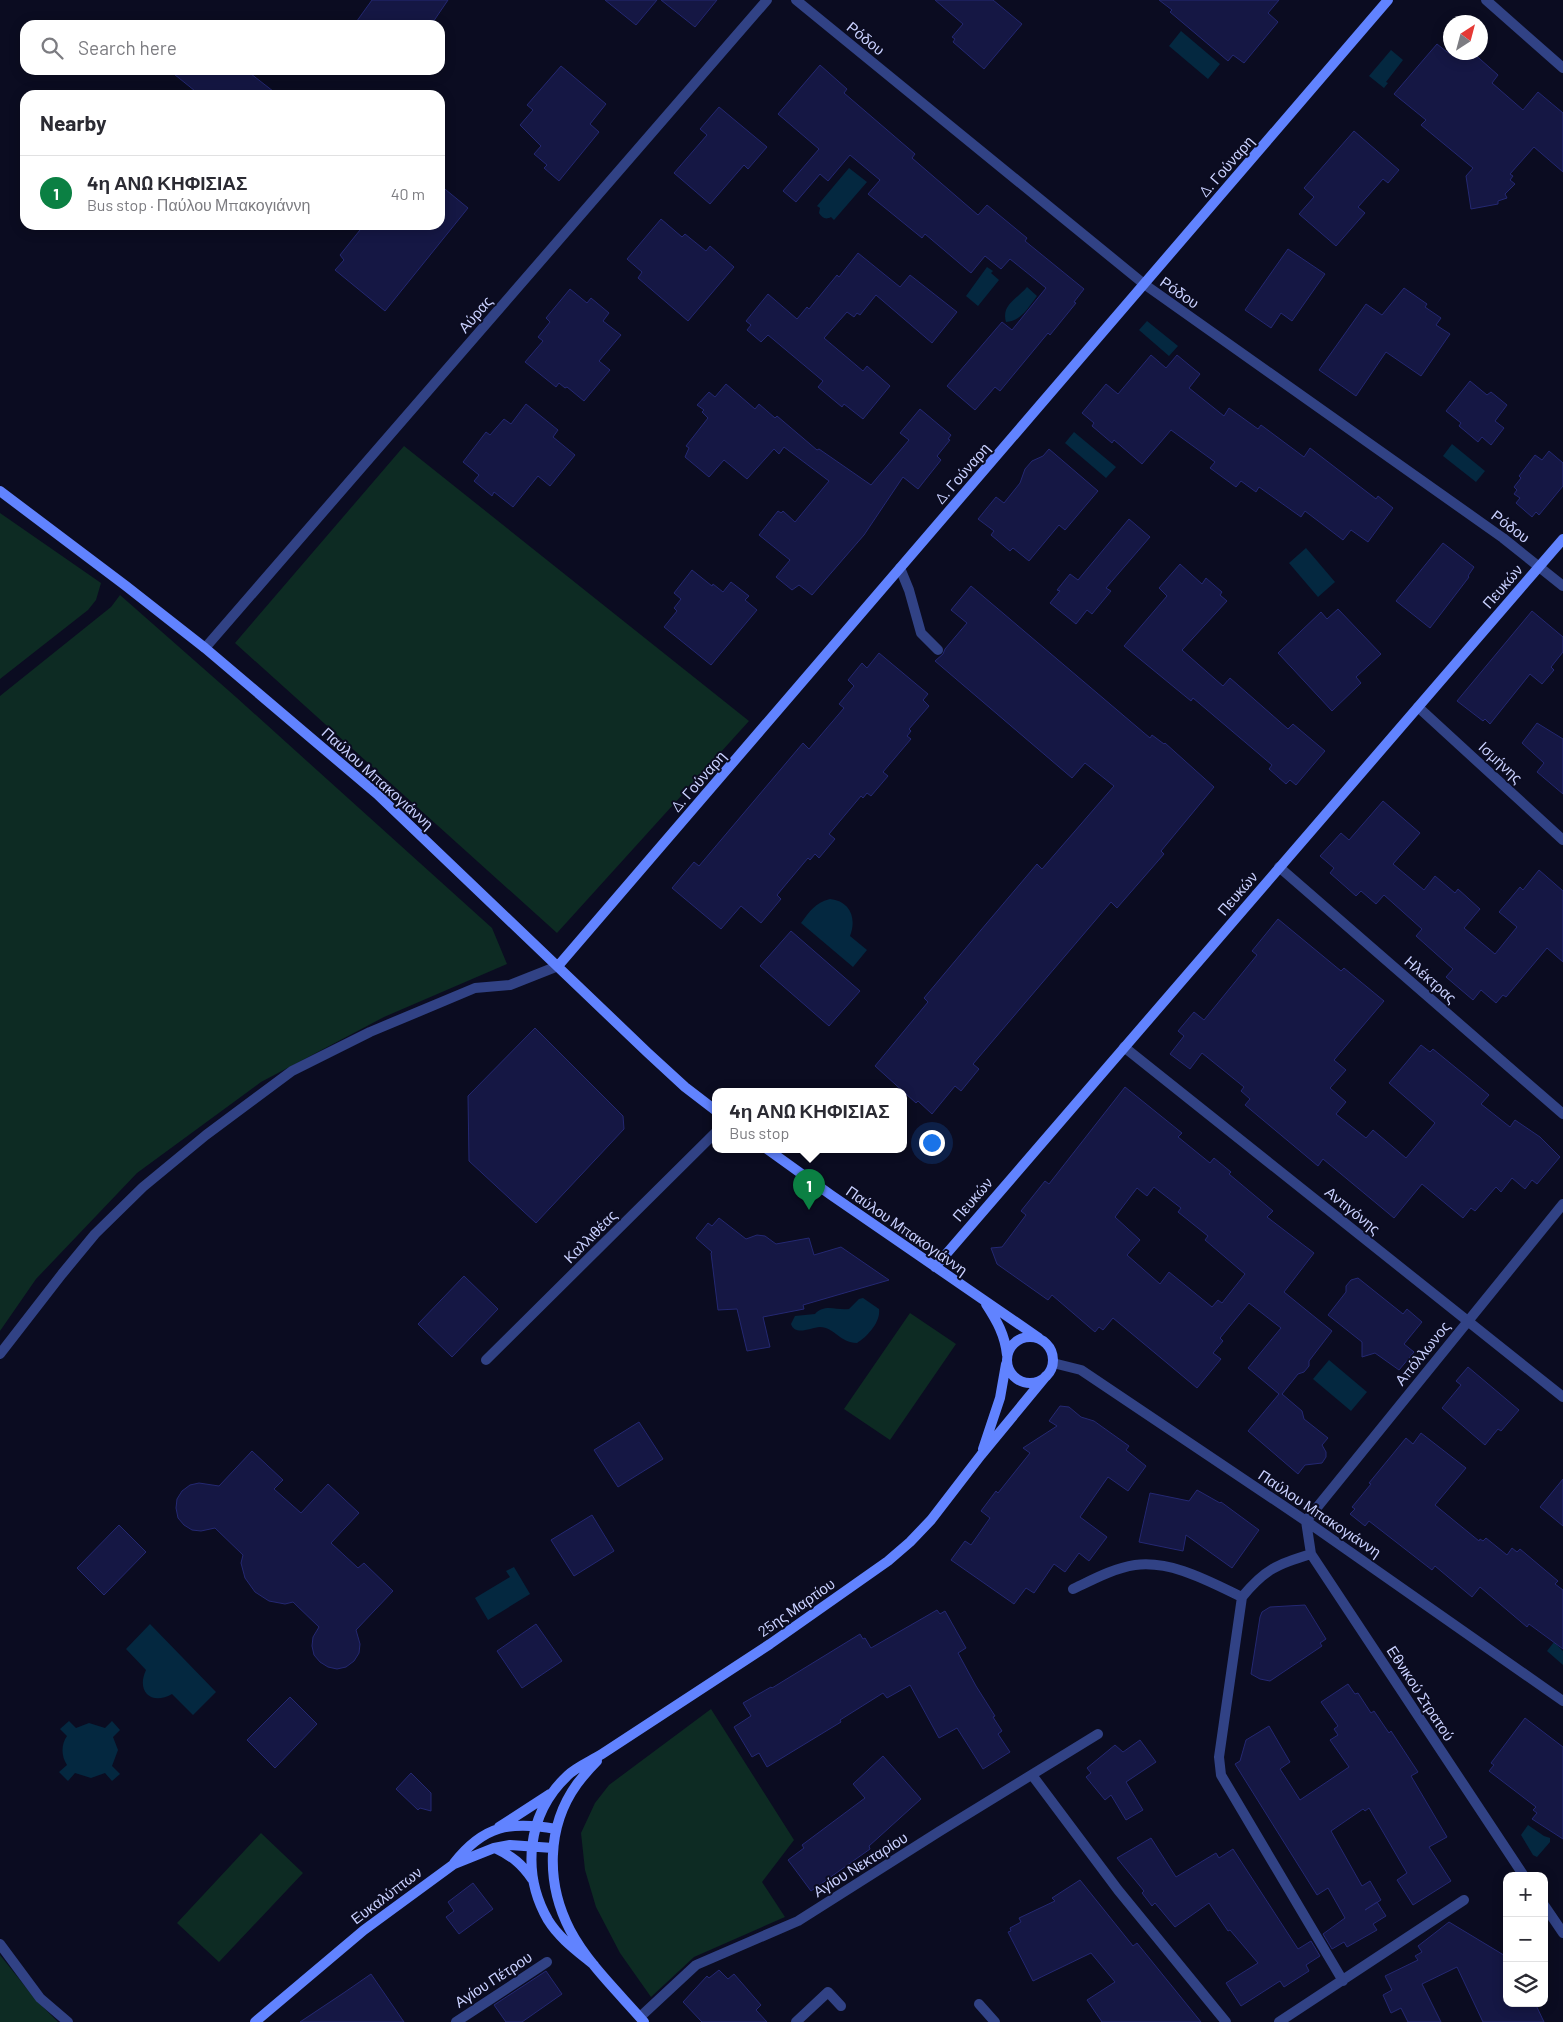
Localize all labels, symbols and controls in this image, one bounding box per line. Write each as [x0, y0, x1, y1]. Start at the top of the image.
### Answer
north arrow [1443, 15, 1488, 60]
street label: Ρόδου [844, 17, 888, 59]
search box [20, 20, 445, 75]
icon: search [38, 34, 66, 62]
text: Search here [78, 36, 177, 59]
text: Nearby [40, 110, 106, 135]
street label: Δ. Γούναρη [1195, 132, 1257, 200]
text: 4η ΑΝΩ ΚΗΦΙΣΙΑΣ [87, 171, 247, 194]
text: 1 [53, 184, 59, 203]
text: 40 m [391, 184, 425, 203]
text: Bus stop · Παύλου Μπακογιάννη [87, 195, 310, 214]
street label: Ρόδου [1157, 272, 1203, 312]
street label: Αύρας [454, 292, 496, 336]
street label: Δ. Γούναρη [931, 439, 993, 507]
street label: Ρόδου [1488, 506, 1534, 546]
street label: Πευκών [1478, 560, 1526, 612]
street label: Παύλου Μπακογιάννη [319, 723, 437, 833]
street label: Ισμήνης [1475, 737, 1527, 787]
street label: Δ. Γούναρη [667, 747, 729, 815]
street label: Πευκών [1213, 867, 1261, 919]
street label: Ηλέκτρας [1401, 952, 1461, 1006]
popup [712, 1088, 907, 1153]
text: 4η ΑΝΩ ΚΗΦΙΣΙΑΣ [729, 1099, 890, 1122]
text: Bus stop [729, 1123, 789, 1142]
your location [919, 1130, 945, 1156]
pin: 1 [793, 1169, 825, 1210]
street label: Πευκών [948, 1173, 996, 1225]
street label: Παύλου Μπακογιάννη [843, 1181, 971, 1279]
street label: Αντιγόνης [1322, 1182, 1384, 1238]
street label: Καλλιθέας [560, 1206, 620, 1266]
street label: Απόλλωνος [1391, 1317, 1453, 1389]
street label: Παύλου Μπακογιάννη [1255, 1465, 1385, 1561]
street label: 25ης Μαρτίου [754, 1574, 838, 1640]
street label: Εθνικού Στρατού [1383, 1642, 1459, 1744]
street label: Αγίου Νεκταρίου [809, 1828, 911, 1900]
street label: Ευκαλύπτων [347, 1862, 425, 1928]
map controls [1503, 1872, 1548, 2007]
button: + [1503, 1872, 1548, 1917]
button: − [1503, 1917, 1548, 1962]
street label: Αγίου Πέτρου [451, 1947, 535, 2011]
button: layers [1503, 1962, 1548, 2007]

